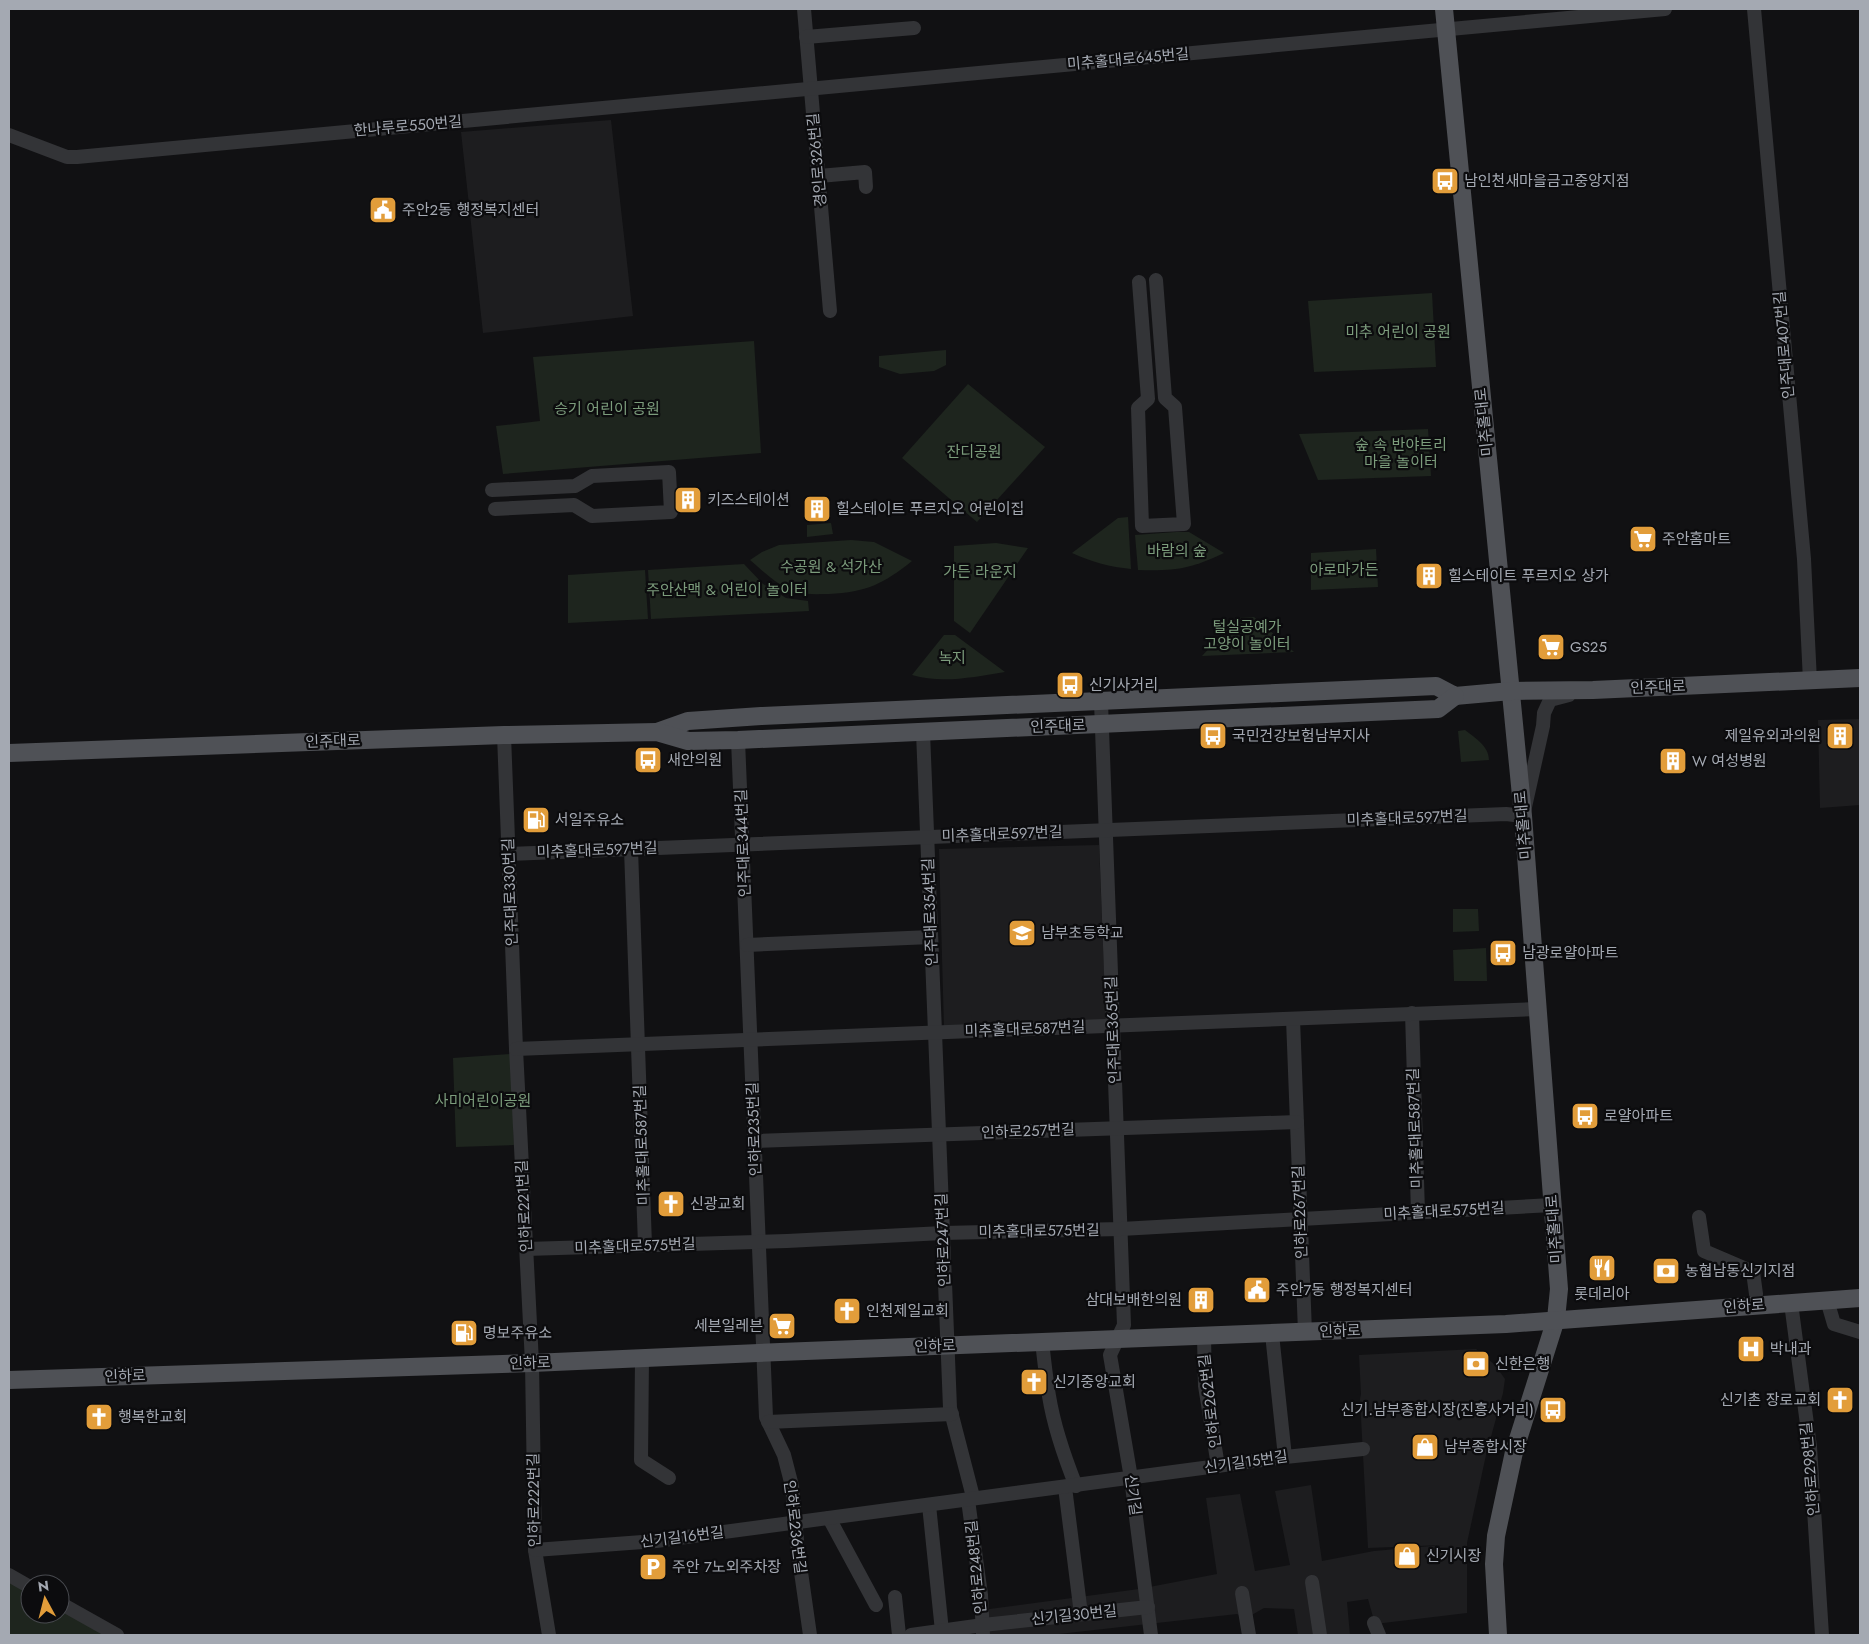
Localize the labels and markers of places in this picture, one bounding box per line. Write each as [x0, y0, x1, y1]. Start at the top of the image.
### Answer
bus stop icon: 남인천새마을금고중앙지점 [1430, 166, 1460, 196]
place label: 남인천새마을금고중앙지점 [1464, 170, 1630, 192]
public building icon: 주안2동 행정복지센터 [368, 195, 398, 225]
place label: 주안2동 행정복지센터 [402, 199, 539, 221]
building icon: 키즈스테이션 [673, 485, 703, 515]
place label: 키즈스테이션 [707, 489, 790, 511]
building icon: 힐스테이트 푸르지오 어린이집 [802, 494, 832, 524]
place label: 힐스테이트 푸르지오 어린이집 [836, 498, 1024, 520]
supermarket icon: 주안홈마트 [1628, 524, 1658, 554]
place label: 주안홈마트 [1662, 528, 1731, 550]
building icon: 힐스테이트 푸르지오 상가 [1414, 561, 1444, 591]
place label: 힐스테이트 푸르지오 상가 [1448, 565, 1609, 587]
supermarket icon: GS25 [1536, 632, 1566, 662]
place label: GS25 [1570, 636, 1607, 658]
bus stop icon: 신기사거리 [1055, 670, 1085, 700]
place label: 신기사거리 [1089, 674, 1158, 696]
bus stop icon: 국민건강보험남부지사 [1198, 721, 1228, 751]
building icon: 제일유외과의원 [1825, 721, 1855, 751]
place label: 국민건강보험남부지사 [1232, 725, 1370, 747]
place label: 제일유외과의원 [1724, 725, 1821, 747]
bus stop icon: 새안의원 [633, 745, 663, 775]
building icon: W 여성병원 [1658, 746, 1688, 776]
place label: 새안의원 [667, 749, 722, 771]
place label: W 여성병원 [1692, 750, 1767, 772]
fuel station icon: 서일주유소 [521, 805, 551, 835]
place label: 서일주유소 [555, 809, 624, 831]
school or university icon: 남부초등학교 [1007, 918, 1037, 948]
place label: 남부초등학교 [1041, 922, 1124, 944]
bus stop icon: 남광로얄아파트 [1488, 938, 1518, 968]
place label: 남광로얄아파트 [1522, 942, 1619, 964]
bus stop icon: 로얄아파트 [1570, 1101, 1600, 1131]
place label: 로얄아파트 [1604, 1105, 1673, 1127]
church icon: 신광교회 [656, 1189, 686, 1219]
place label: 신광교회 [690, 1193, 745, 1215]
restaurant icon: 롯데리아 [1587, 1253, 1617, 1283]
bank icon: 농협남동신기지점 [1651, 1256, 1681, 1286]
place label: 농협남동신기지점 [1685, 1260, 1795, 1282]
public building icon: 주안7동 행정복지센터 [1242, 1275, 1272, 1305]
place label: 주안7동 행정복지센터 [1276, 1279, 1413, 1301]
place label: 롯데리아 [1574, 1283, 1630, 1305]
building icon: 삼대보배한의원 [1186, 1285, 1216, 1315]
place label: 삼대보배한의원 [1085, 1289, 1182, 1311]
church icon: 인천제일교회 [832, 1296, 862, 1326]
place label: 인천제일교회 [866, 1300, 949, 1322]
supermarket icon: 세븐일레븐 [767, 1311, 797, 1341]
place label: 세븐일레븐 [694, 1315, 763, 1337]
fuel station icon: 명보주유소 [449, 1318, 479, 1348]
place label: 명보주유소 [483, 1322, 552, 1344]
hospital icon: 박내과 [1736, 1334, 1766, 1364]
place label: 박내과 [1770, 1338, 1812, 1360]
bank icon: 신한은행 [1461, 1349, 1491, 1379]
place label: 신한은행 [1495, 1353, 1550, 1375]
church icon: 신기중앙교회 [1019, 1367, 1049, 1397]
place label: 신기중앙교회 [1053, 1371, 1136, 1393]
church icon: 신기촌 장로교회 [1825, 1385, 1855, 1415]
place label: 신기촌 장로교회 [1720, 1389, 1821, 1411]
bus stop icon: 신기.남부종합시장(진흥사거리) [1538, 1395, 1568, 1425]
place label: 신기.남부종합시장(진흥사거리) [1341, 1399, 1534, 1421]
church icon: 행복한교회 [84, 1402, 114, 1432]
place label: 행복한교회 [118, 1406, 187, 1428]
shop icon: 남부종합시장 [1410, 1432, 1440, 1462]
place label: 남부종합시장 [1444, 1436, 1527, 1458]
shop icon: 신기시장 [1392, 1541, 1422, 1571]
place label: 신기시장 [1426, 1545, 1481, 1567]
parking icon: 주안 7노외주차장 [638, 1552, 668, 1582]
place label: 주안 7노외주차장 [672, 1556, 781, 1578]

